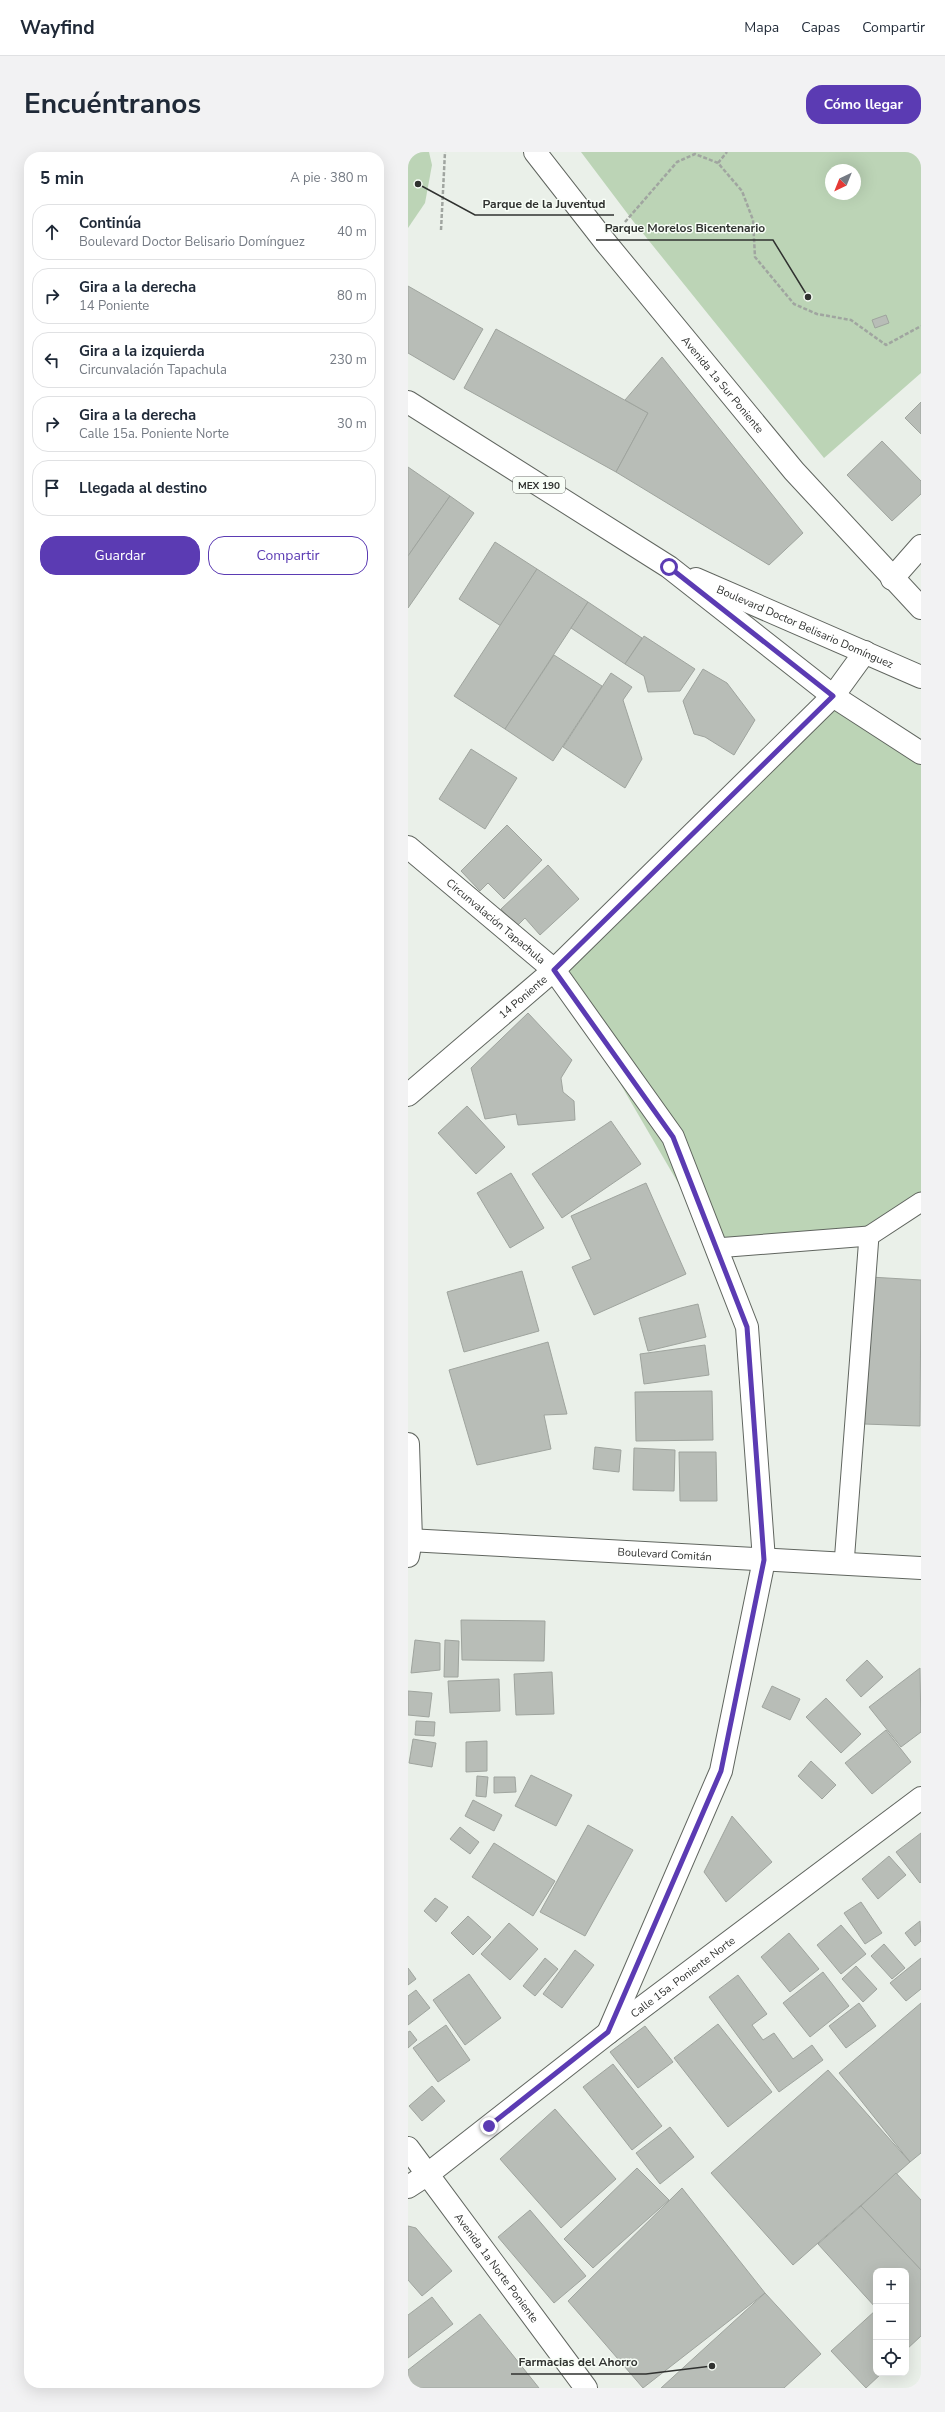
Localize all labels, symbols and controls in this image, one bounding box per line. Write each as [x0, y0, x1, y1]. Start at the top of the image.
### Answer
text: Wayfind [20, 15, 95, 41]
text: Mapa [744, 18, 779, 37]
text: Capas [801, 18, 840, 37]
text: Compartir [862, 18, 925, 37]
text: Encuéntranos [24, 85, 201, 123]
button: Cómo llegar [806, 85, 921, 124]
north arrow [825, 164, 861, 200]
text: 5 min [40, 167, 84, 190]
text: A pie · 380 m [290, 169, 368, 187]
callout: Parque de la Juventud [475, 191, 614, 215]
text: Parque de la Juventud [483, 196, 605, 212]
text: Continúa [79, 213, 141, 233]
callout: Parque Morelos Bicentenario [596, 216, 773, 240]
text: Parque Morelos Bicentenario [605, 220, 765, 236]
icon: ahead [41, 221, 63, 243]
text: 40 m [337, 223, 367, 241]
text: Boulevard Doctor Belisario Domínguez [79, 233, 305, 251]
text: Gira a la derecha [79, 277, 196, 297]
icon: right [41, 285, 63, 307]
text: 80 m [337, 287, 367, 305]
text: 14 Poniente [79, 297, 149, 315]
street label: Avenida 1a Sur Poniente [678, 333, 767, 437]
text: Gira a la izquierda [79, 341, 205, 361]
icon: left [41, 349, 63, 371]
text: 230 m [329, 351, 367, 369]
text: Circunvalación Tapachula [79, 361, 227, 379]
text: Gira a la derecha [79, 405, 196, 425]
icon: right [41, 413, 63, 435]
text: 30 m [337, 415, 367, 433]
text: Calle 15a. Poniente Norte [79, 425, 229, 443]
icon: arrive [41, 477, 63, 499]
road number: MEX 190 [513, 477, 565, 493]
text: Llegada al destino [79, 478, 207, 498]
button: Guardar [40, 536, 200, 575]
button: Compartir [208, 536, 368, 575]
route start [660, 558, 678, 576]
street label: Boulevard Doctor Belisario Domínguez [714, 582, 896, 672]
street label: Circunvalación Tapachula [443, 875, 548, 968]
street label: 14 Poniente [496, 972, 551, 1022]
street label: Boulevard Comitán [617, 1544, 712, 1565]
street label: Calle 15a. Poniente Norte [628, 1933, 738, 2021]
route end [480, 2117, 498, 2135]
street label: Avenida 1a Norte Poniente [451, 2210, 542, 2326]
map controls [873, 2268, 909, 2376]
button: + [873, 2268, 909, 2304]
button: − [873, 2304, 909, 2340]
button: locate [873, 2340, 909, 2376]
callout: Farmacias del Ahorro [511, 2350, 646, 2374]
text: Farmacias del Ahorro [518, 2354, 638, 2370]

